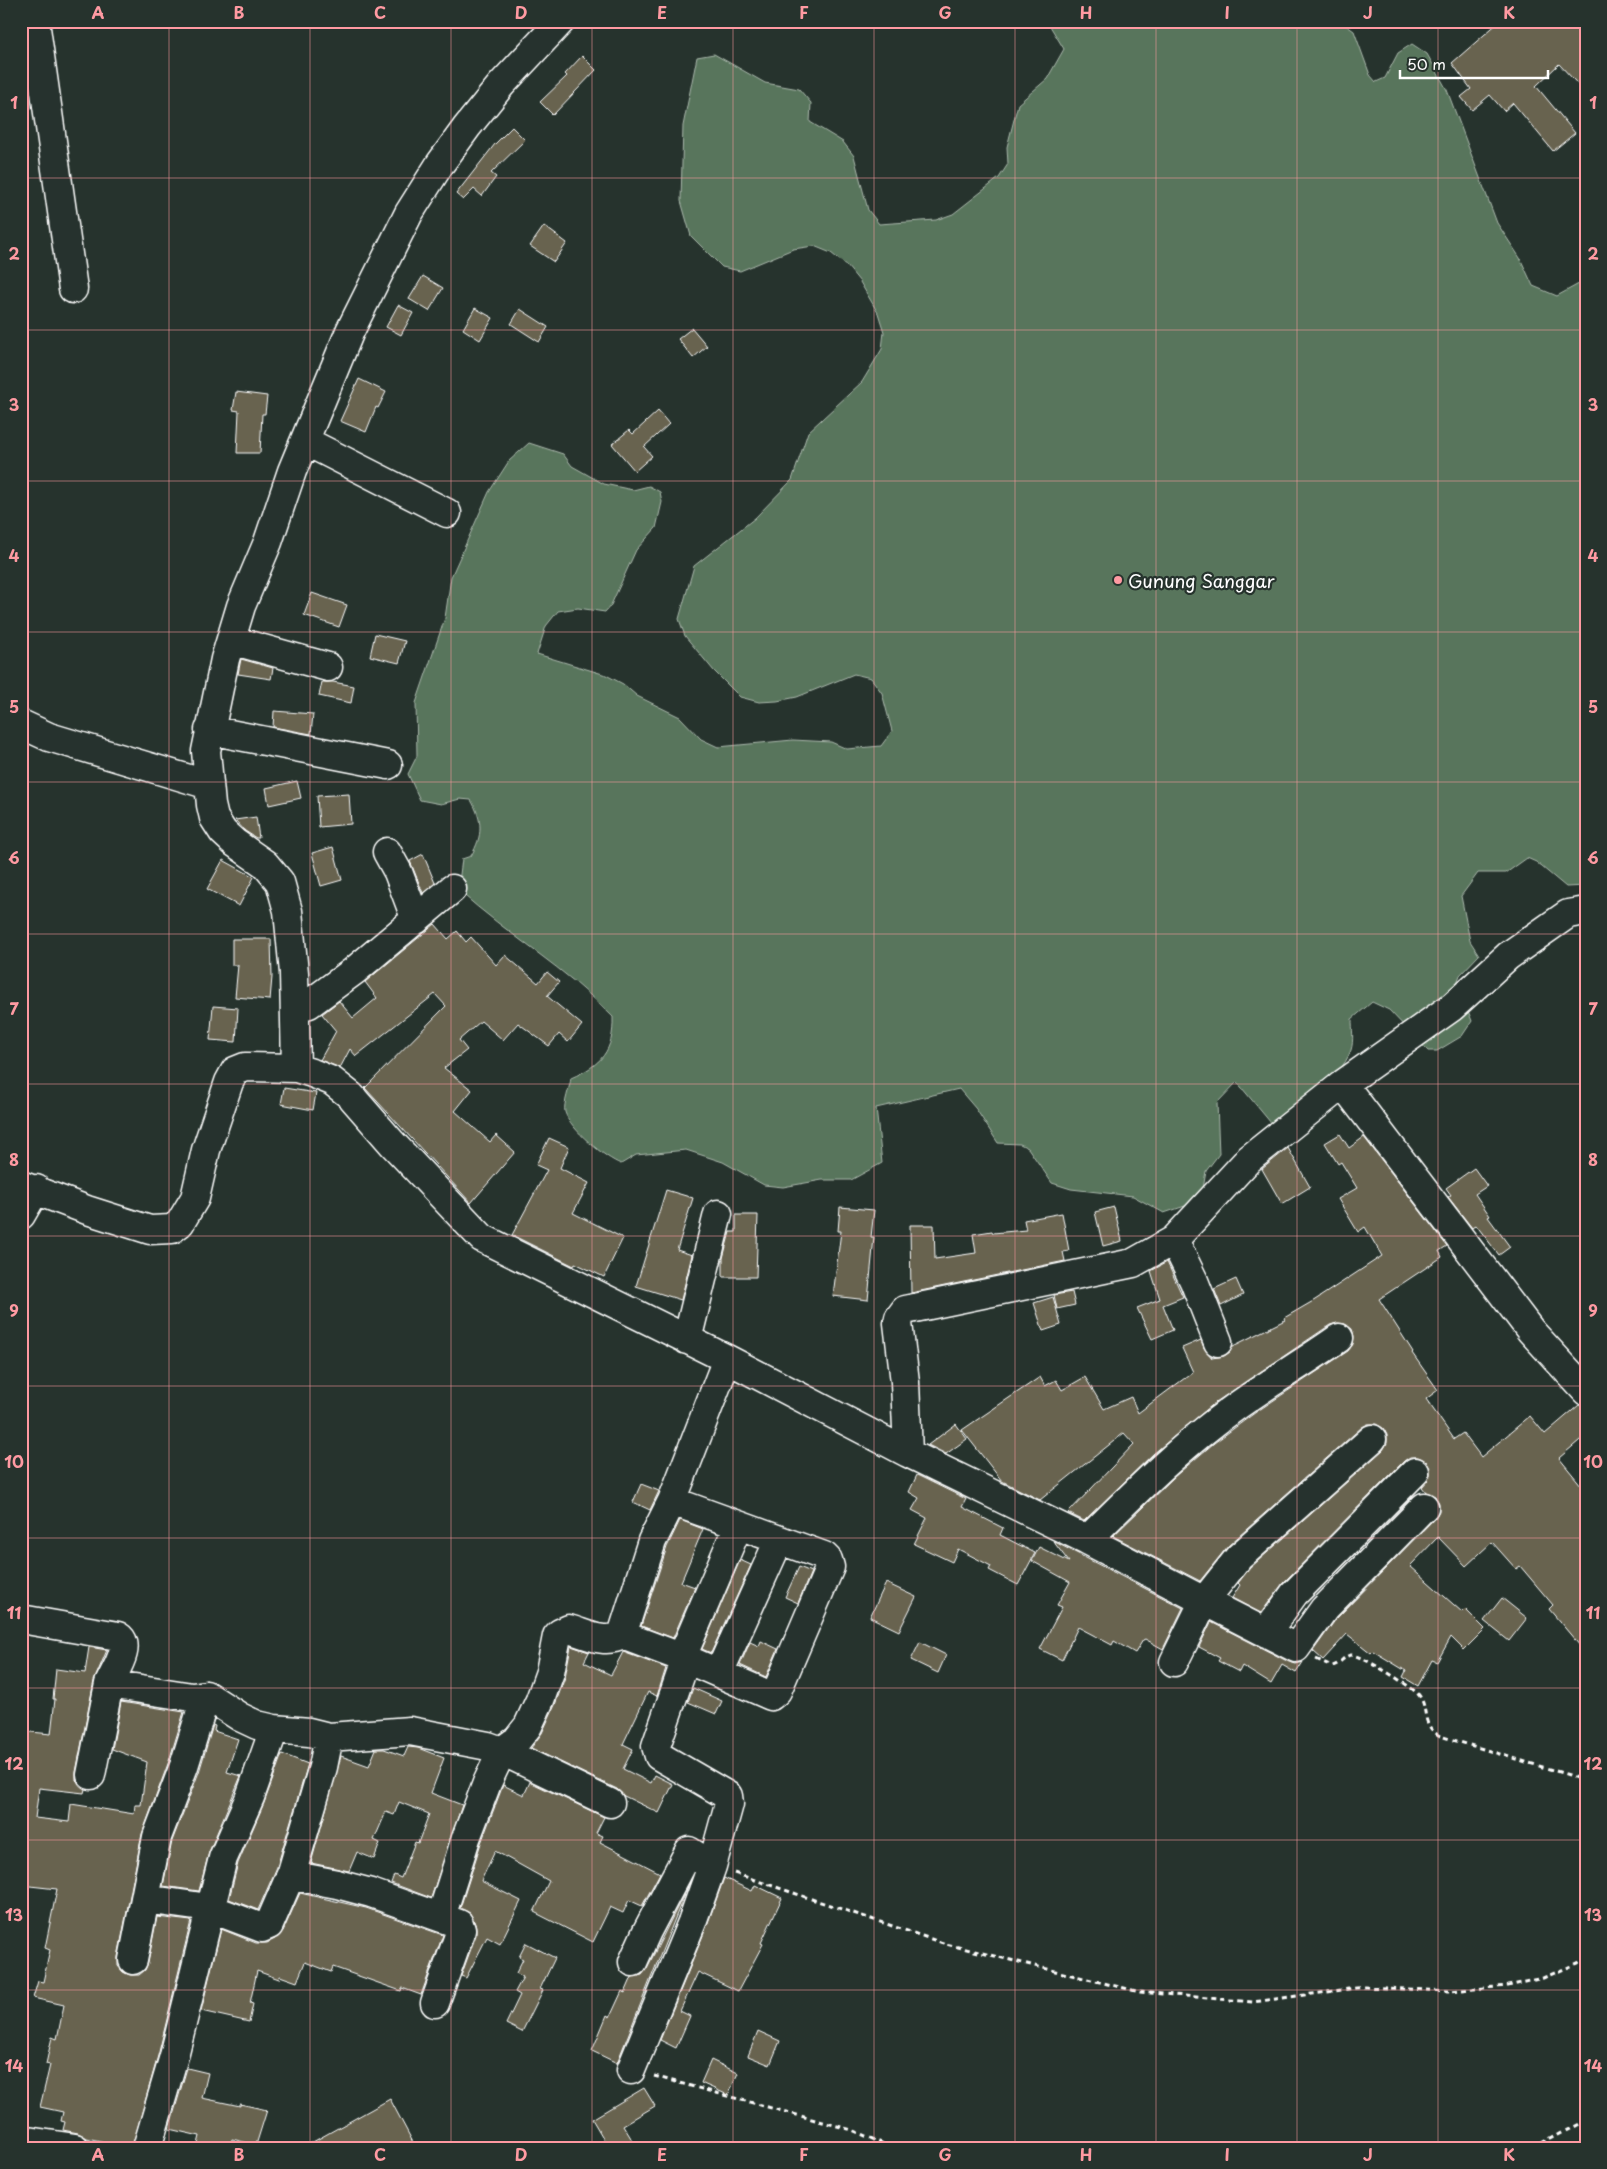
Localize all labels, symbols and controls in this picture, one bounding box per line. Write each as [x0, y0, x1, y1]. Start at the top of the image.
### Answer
text: A [92, 0, 105, 24]
text: B [234, 0, 245, 24]
text: C [374, 0, 386, 24]
text: D [515, 0, 527, 24]
text: E [657, 0, 667, 24]
text: F [799, 0, 809, 24]
text: G [938, 0, 952, 24]
text: H [1080, 0, 1092, 24]
text: I [1224, 0, 1230, 24]
text: J [1363, 0, 1373, 24]
text: K [1503, 0, 1515, 24]
scale bar [1400, 48, 1547, 80]
text: 50 m [1407, 52, 1446, 75]
text: 1 [10, 90, 18, 114]
text: 1 [1589, 90, 1597, 114]
text: 2 [8, 241, 20, 265]
text: 2 [1587, 241, 1599, 265]
text: 3 [9, 392, 19, 416]
text: 3 [1588, 392, 1598, 416]
text: 4 [9, 543, 20, 567]
text: 4 [1588, 543, 1599, 567]
place label: Gunung Sanggar [1128, 567, 1276, 594]
marker: Gunung Sanggar [1112, 574, 1124, 586]
text: 5 [9, 694, 19, 718]
text: 5 [1588, 694, 1598, 718]
text: 6 [8, 845, 20, 869]
text: 6 [1587, 845, 1599, 869]
text: 7 [9, 996, 19, 1020]
text: 7 [1588, 996, 1598, 1020]
text: 8 [9, 1147, 19, 1171]
text: 8 [1588, 1147, 1598, 1171]
text: 9 [9, 1298, 19, 1322]
text: 9 [1588, 1298, 1598, 1322]
text: 10 [4, 1449, 24, 1473]
text: 10 [1583, 1449, 1603, 1473]
text: 11 [7, 1600, 21, 1624]
text: 11 [1586, 1600, 1600, 1624]
text: 12 [5, 1751, 23, 1775]
text: 12 [1584, 1751, 1602, 1775]
text: 13 [5, 1902, 23, 1926]
text: 13 [1584, 1902, 1602, 1926]
text: 14 [5, 2053, 23, 2077]
text: 14 [1584, 2053, 1602, 2077]
text: A [92, 2142, 105, 2166]
text: B [234, 2142, 245, 2166]
text: C [374, 2142, 386, 2166]
text: D [515, 2142, 527, 2166]
text: E [657, 2142, 667, 2166]
text: F [799, 2142, 809, 2166]
text: G [938, 2142, 952, 2166]
text: H [1080, 2142, 1092, 2166]
text: I [1224, 2142, 1230, 2166]
text: J [1363, 2142, 1373, 2166]
text: K [1503, 2142, 1515, 2166]

